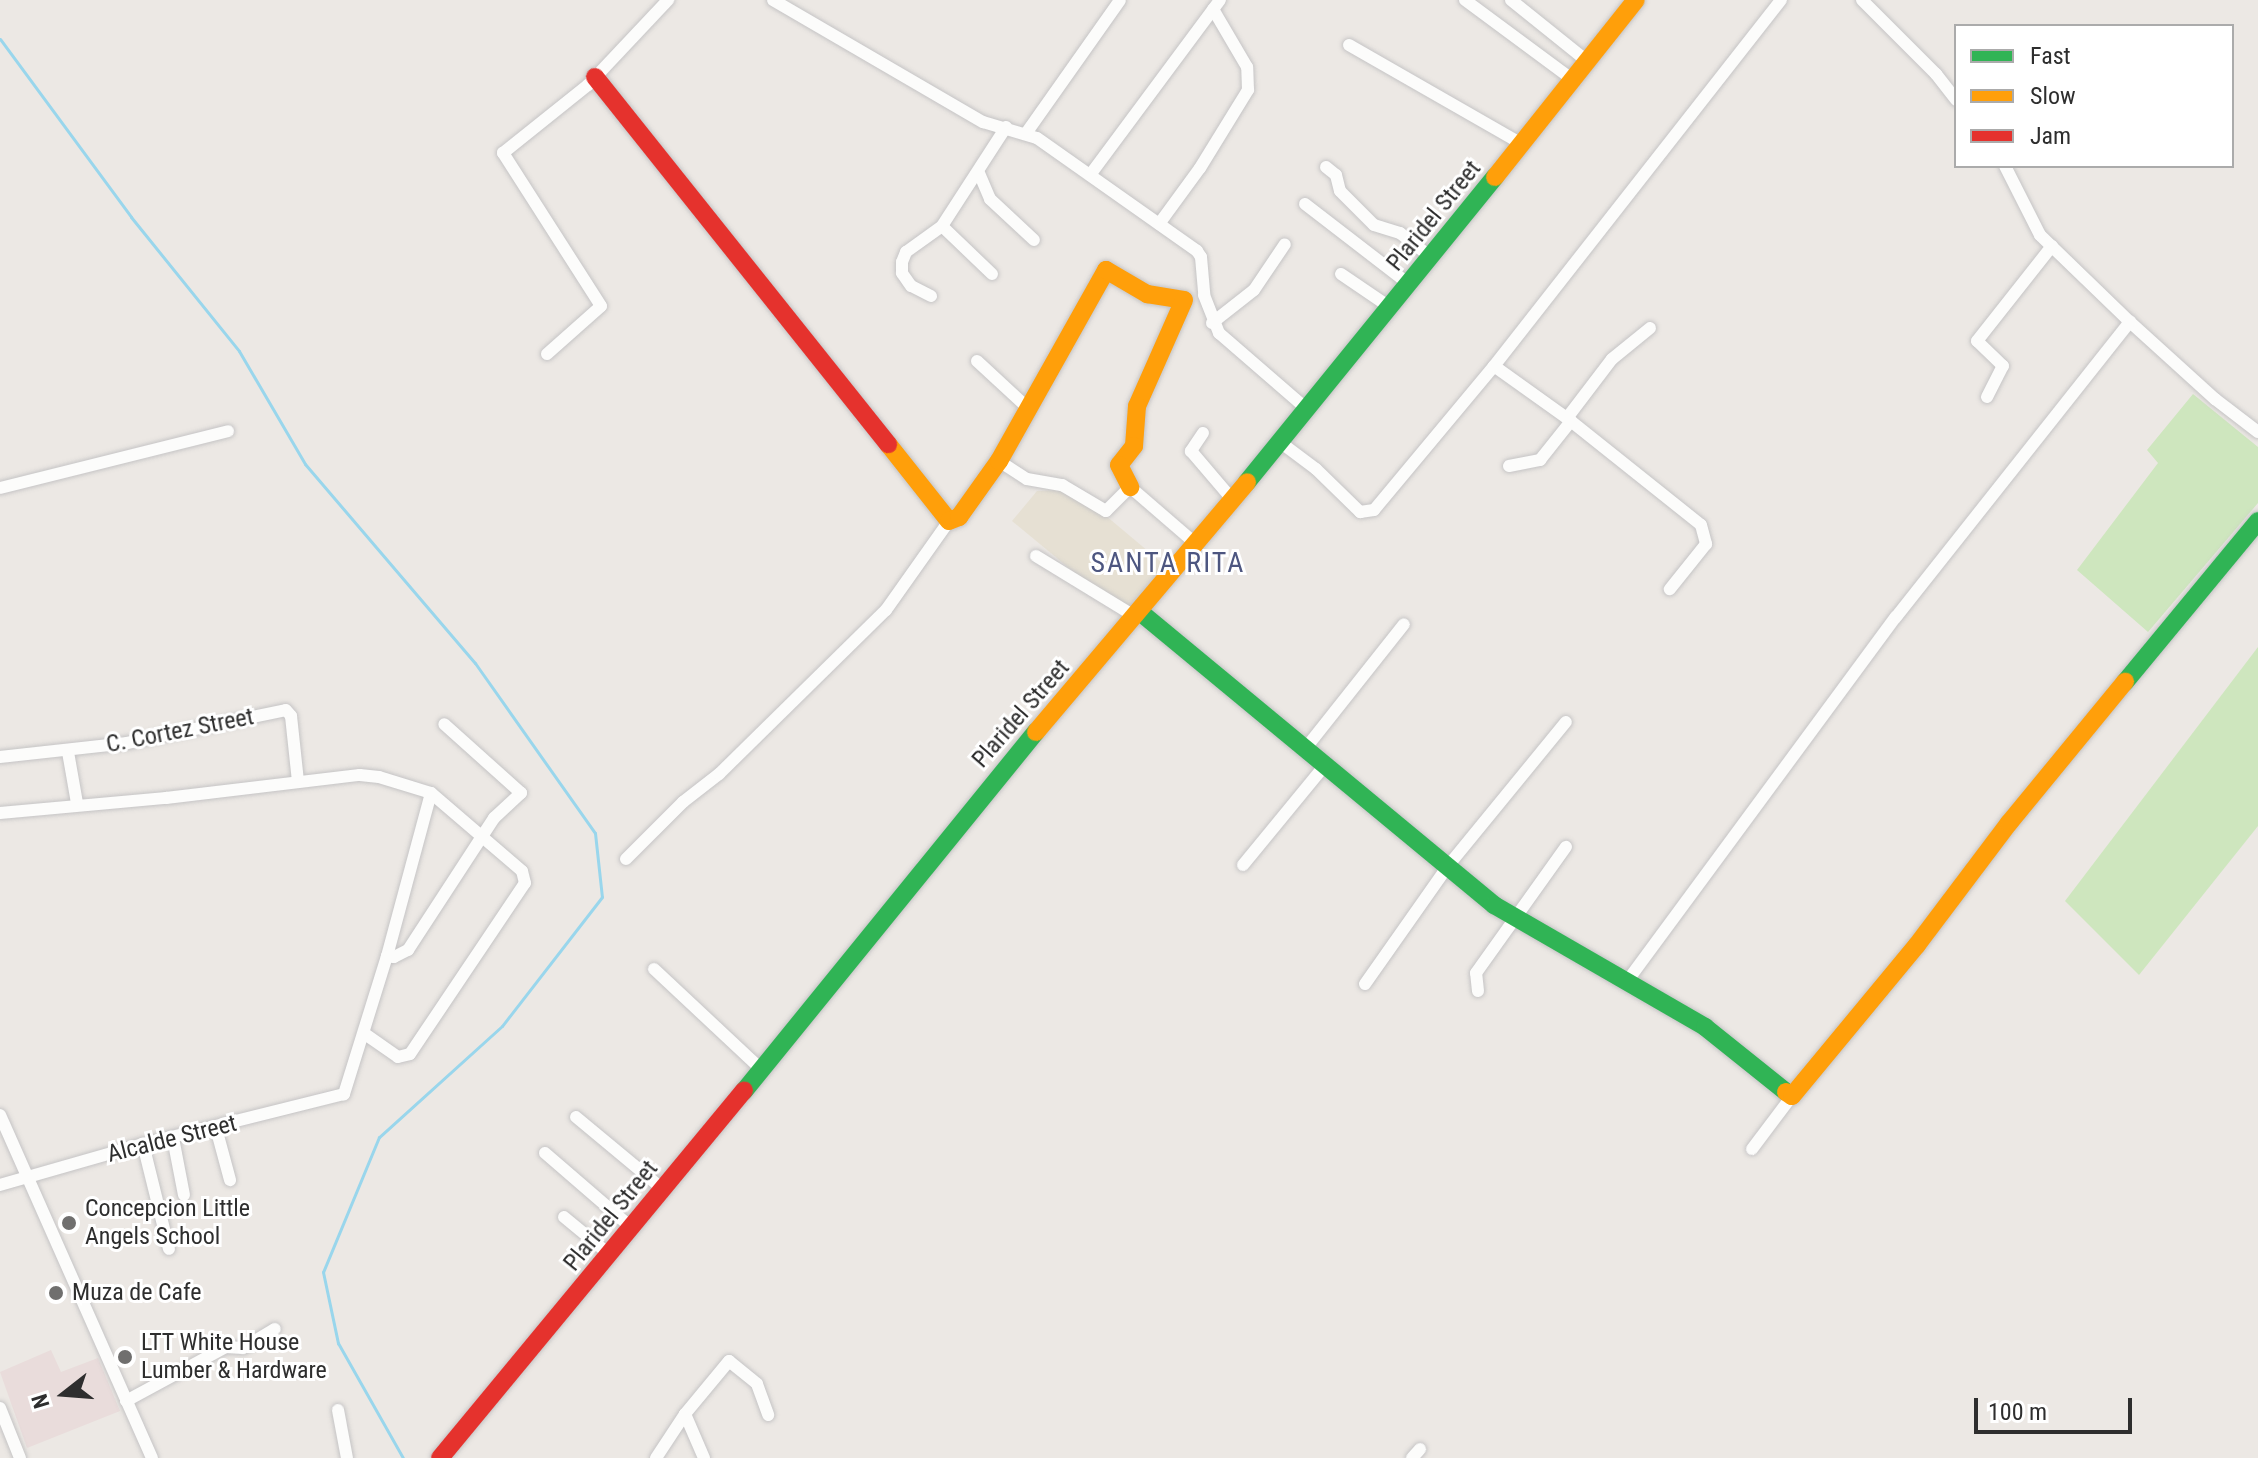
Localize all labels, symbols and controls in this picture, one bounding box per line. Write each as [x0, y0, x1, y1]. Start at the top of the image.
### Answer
legend [1954, 24, 2234, 168]
text: Fast [2030, 42, 2071, 70]
text: Slow [2030, 82, 2076, 110]
text: Jam [2030, 122, 2071, 150]
street label: Plaridel Street [1381, 155, 1487, 277]
district label: SANTA RITA [1091, 546, 1245, 580]
street label: Plaridel Street [966, 654, 1076, 774]
street label: C. Cortez Street [104, 703, 256, 759]
street label: Alcalde Street [104, 1109, 240, 1169]
street label: Plaridel Street [558, 1155, 664, 1277]
place label: Concepcion Little Angels School [85, 1195, 250, 1251]
marker: Concepcion Little Angels School [60, 1214, 78, 1232]
place label: Muza de Cafe [72, 1279, 202, 1307]
marker: Muza de Cafe [47, 1284, 65, 1302]
place label: LTT White House Lumber & Hardware [141, 1329, 327, 1385]
marker: LTT White House Lumber & Hardware [116, 1348, 134, 1366]
north arrow [24, 1354, 104, 1434]
scale bar [1978, 1382, 2136, 1432]
text: N [27, 1391, 54, 1411]
text: 100 m [1988, 1398, 2047, 1426]

